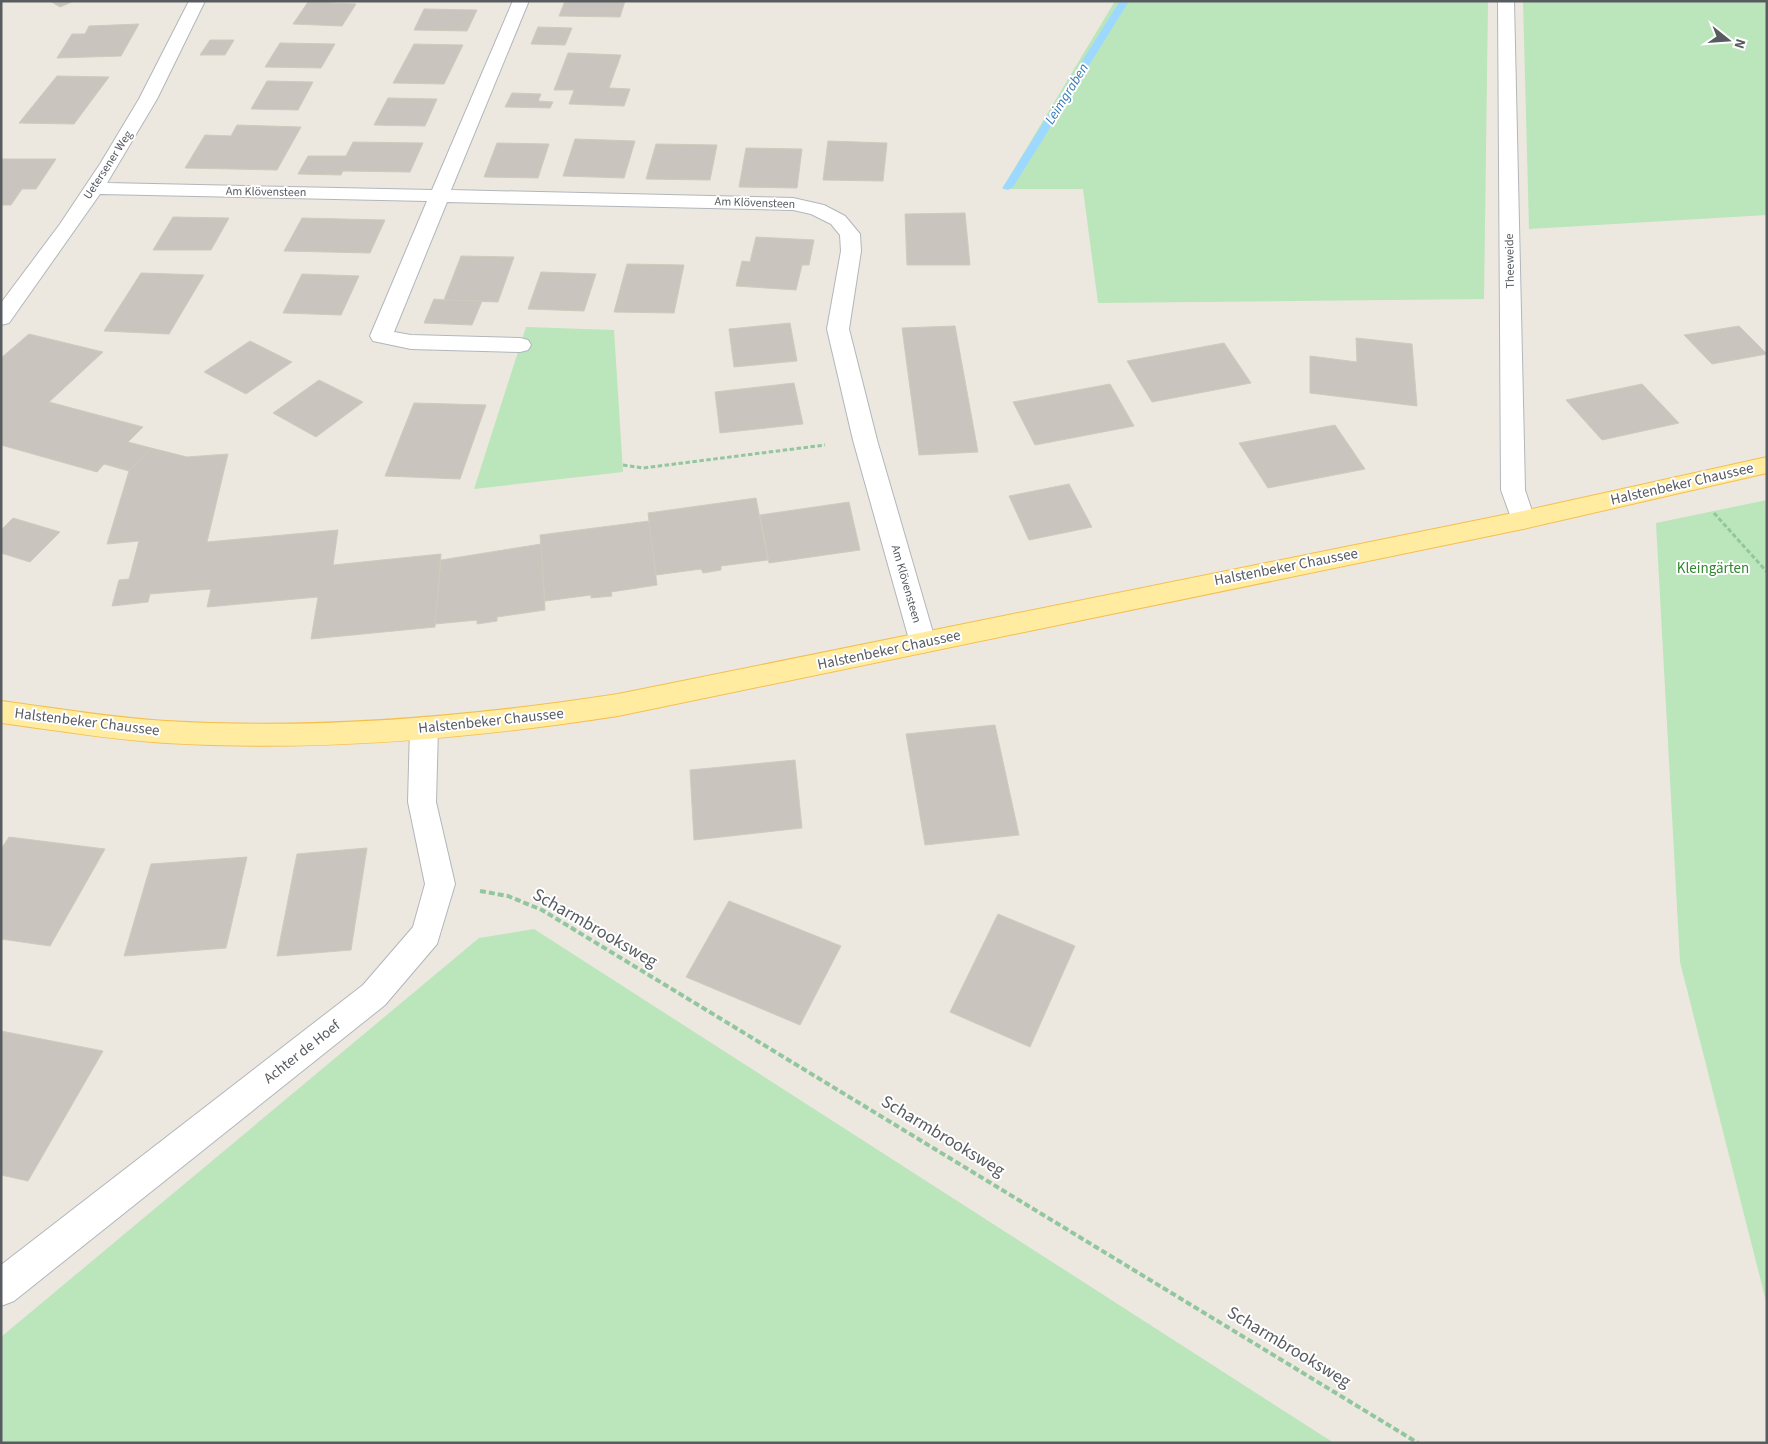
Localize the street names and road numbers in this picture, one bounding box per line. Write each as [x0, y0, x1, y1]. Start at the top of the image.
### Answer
street label: Uetersener Weg [79, 127, 137, 203]
street label: Am Klövensteen [226, 183, 306, 201]
street label: Am Klövensteen [714, 193, 796, 213]
street label: Theeweide [1501, 233, 1519, 289]
street label: Halstenbeker Chaussee [1608, 457, 1756, 511]
street label: Am Klövensteen [887, 543, 925, 625]
street label: Halstenbeker Chaussee [1212, 543, 1360, 591]
street label: Halstenbeker Chaussee [815, 625, 963, 675]
street label: Halstenbeker Chaussee [13, 703, 161, 741]
street label: Halstenbeker Chaussee [417, 703, 565, 739]
street label: Scharmbrooksweg [528, 882, 662, 974]
street label: Achter de Hoef [259, 1015, 345, 1089]
street label: Scharmbrooksweg [876, 1089, 1010, 1183]
street label: Scharmbrooksweg [1222, 1300, 1356, 1394]

